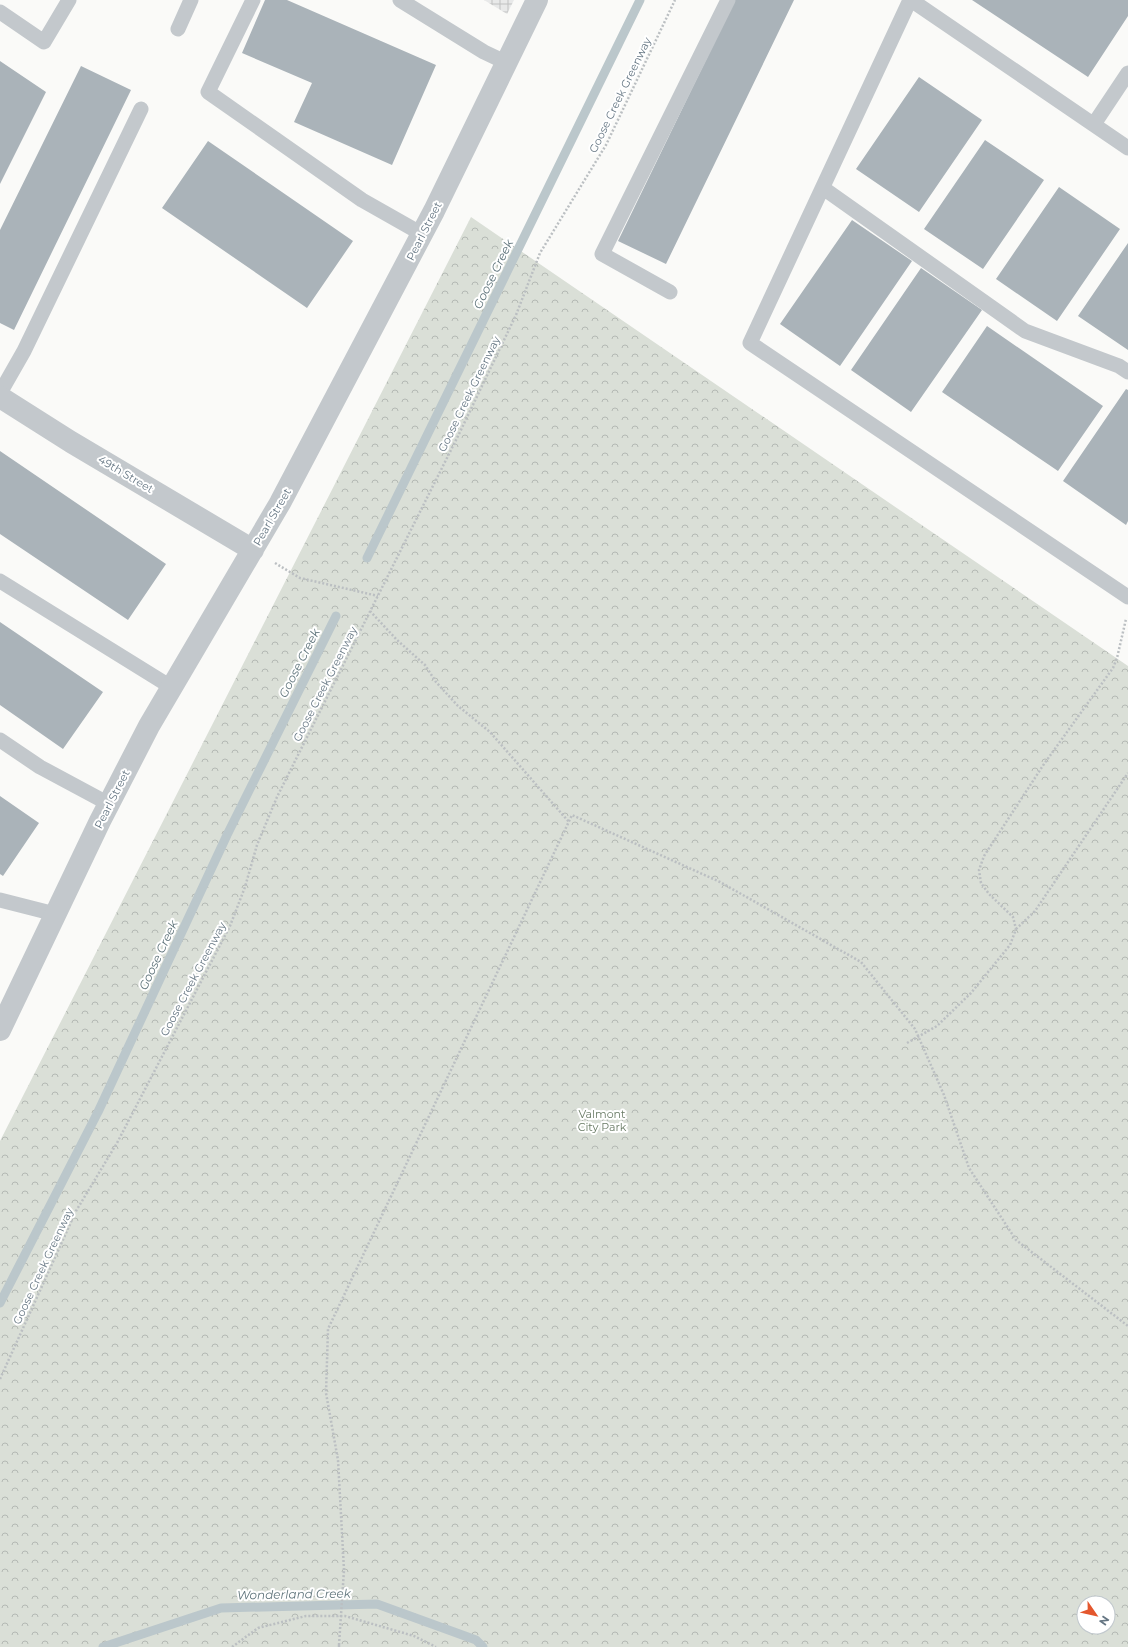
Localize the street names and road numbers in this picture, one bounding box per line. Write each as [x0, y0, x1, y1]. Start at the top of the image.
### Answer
street label: Goose Creek Greenway [586, 35, 654, 155]
street label: Pearl Street [403, 199, 445, 263]
street label: Goose Creek Greenway [435, 334, 503, 454]
street label: 49th Street [96, 452, 157, 496]
street label: Pearl Street [250, 485, 294, 548]
street label: Goose Creek Greenway [290, 624, 360, 744]
street label: Pearl Street [91, 767, 133, 831]
street label: Goose Creek Greenway [157, 920, 229, 1038]
street label: Goose Creek Greenway [10, 1205, 76, 1327]

